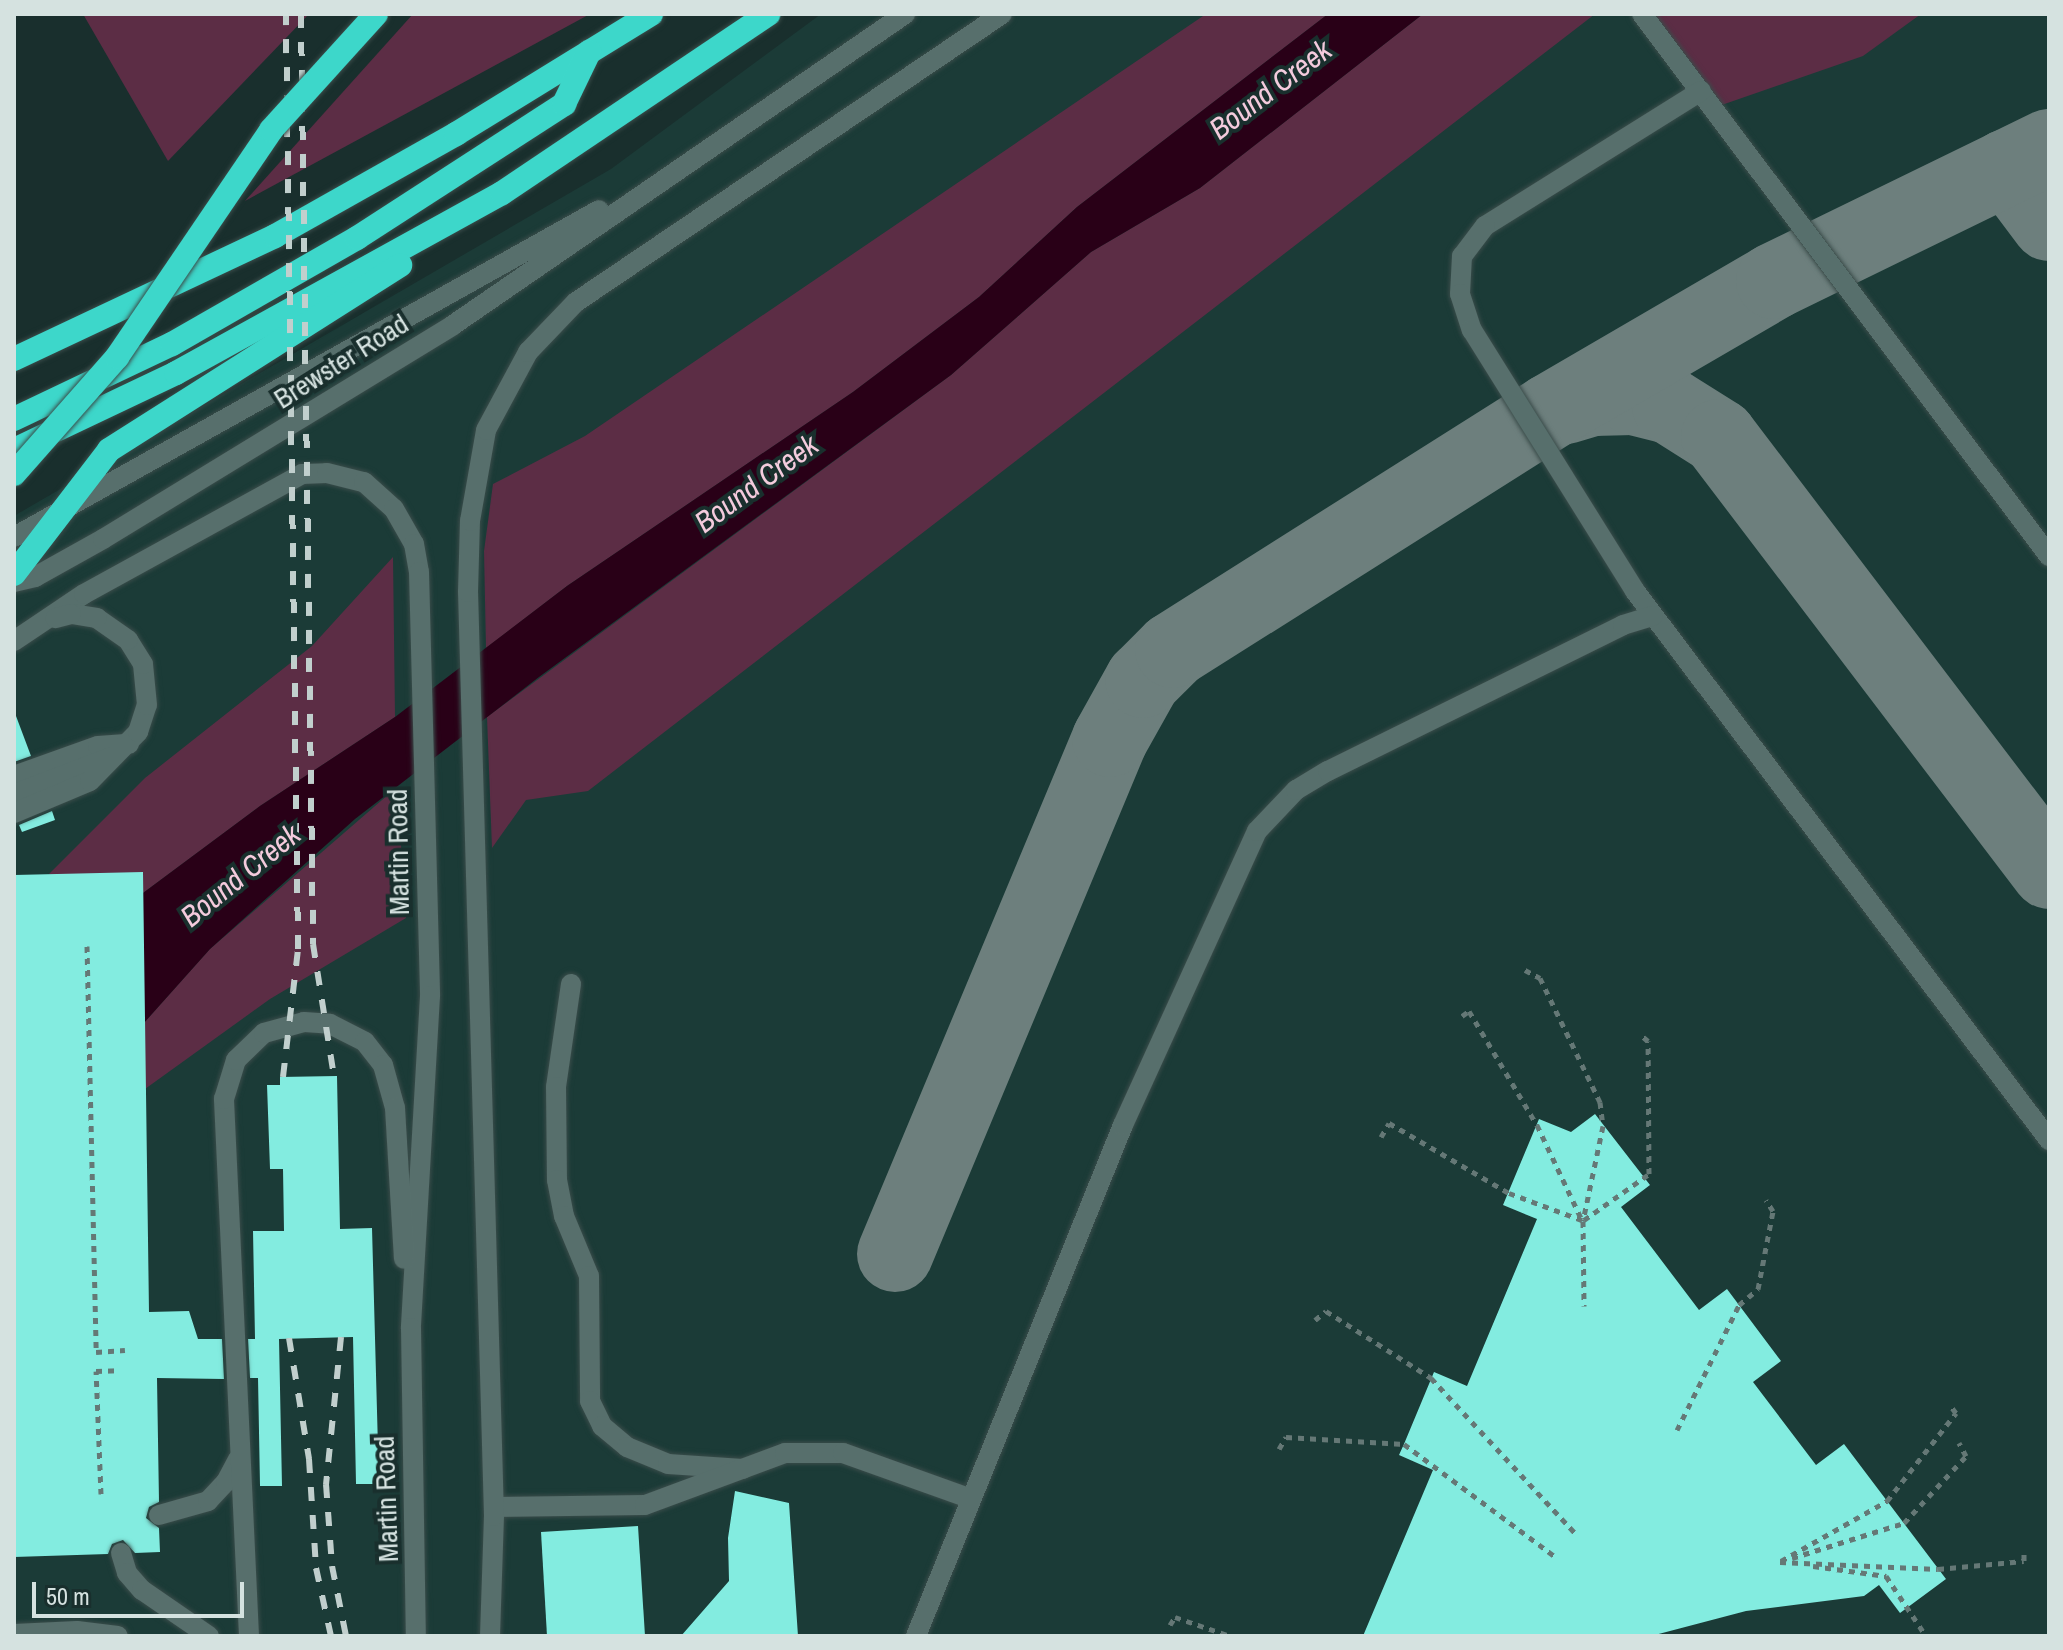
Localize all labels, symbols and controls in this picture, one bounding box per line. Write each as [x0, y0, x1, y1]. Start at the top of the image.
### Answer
water label: Bound Creek [1202, 31, 1338, 147]
street label: Brewster Road [268, 307, 414, 415]
water label: Bound Creek [687, 426, 825, 540]
street label: Martin Road [380, 789, 416, 915]
water label: Bound Creek [173, 816, 307, 934]
street label: Martin Road [367, 1435, 405, 1563]
scale bar [36, 1566, 248, 1616]
text: 50 m [46, 1580, 90, 1612]

